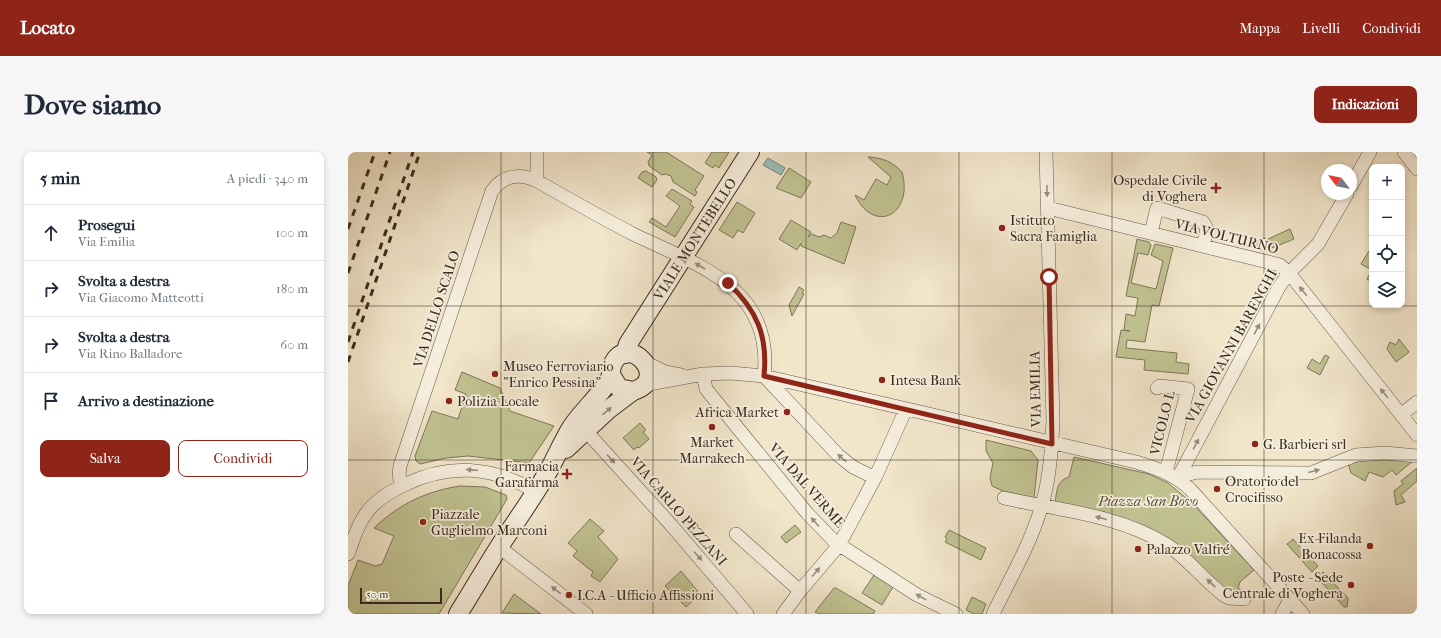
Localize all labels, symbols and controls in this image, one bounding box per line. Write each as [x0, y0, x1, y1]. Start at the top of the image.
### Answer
text: Locato [20, 17, 75, 39]
text: Mappa [1239, 20, 1280, 37]
text: Livelli [1302, 20, 1340, 37]
text: Condividi [1362, 20, 1421, 37]
button: Indicazioni [1314, 86, 1417, 123]
text: Dove siamo [24, 88, 161, 121]
north arrow [1321, 164, 1357, 200]
map controls [1369, 164, 1405, 308]
button: + [1369, 164, 1405, 200]
text: 5 min [40, 168, 80, 188]
text: A piedi · 340 m [227, 171, 308, 186]
place label: Ospedale Civile di Voghera [1113, 172, 1208, 205]
street label: VIALE MONTEBELLO [650, 175, 740, 304]
marker: Ospedale Civile di Voghera [1210, 182, 1222, 194]
one-way arrow [1044, 185, 1050, 198]
button: − [1369, 200, 1405, 236]
place label: Istituto Sacra Famiglia [1010, 212, 1097, 245]
street label: VIA VOLTURNO [1172, 215, 1281, 258]
text: Prosegui [78, 216, 135, 234]
icon: ahead [40, 222, 62, 244]
marker: Istituto Sacra Famiglia [997, 223, 1007, 233]
text: 100 m [275, 225, 308, 240]
text: Via Emilia [78, 234, 135, 249]
button: locate [1369, 236, 1405, 272]
street label: VIA DELLO SCALO [409, 249, 463, 371]
one-way arrow [694, 262, 706, 269]
street label: VIA GIOVANNI BARENGHI [1181, 266, 1281, 427]
route start [1040, 268, 1058, 286]
text: Svolta a destra [78, 272, 170, 290]
button: layers [1369, 272, 1405, 308]
route end [719, 274, 737, 292]
icon: right [40, 278, 62, 300]
text: 180 m [276, 281, 308, 296]
one-way arrow [1299, 286, 1307, 297]
text: Via Giacomo Matteotti [78, 290, 204, 305]
one-way arrow [1254, 323, 1260, 335]
text: Svolta a destra [78, 328, 170, 346]
icon: right [40, 334, 62, 356]
text: 60 m [280, 337, 308, 352]
text: Via Rino Balladore [78, 346, 182, 361]
street label: VIA EMILIA [1026, 350, 1045, 428]
place label: Museo Ferroviario "Enrico Pessina" [503, 358, 614, 391]
marker: Museo Ferroviario "Enrico Pessina" [490, 369, 500, 379]
place label: Intesa Bank [890, 372, 962, 389]
marker: Intesa Bank [877, 375, 887, 385]
one-way arrow [1379, 388, 1388, 399]
street label: VICOLO L [1146, 389, 1179, 458]
icon: arrive [40, 390, 62, 412]
text: Arrivo a destinazione [78, 392, 214, 410]
place label: Polizia Locale [457, 393, 539, 410]
marker: Polizia Locale [444, 396, 454, 406]
place label: Africa Market [695, 404, 779, 421]
one-way arrow [602, 406, 613, 415]
marker: Africa Market [782, 407, 792, 417]
marker: Market Marrakech [707, 422, 717, 432]
place label: Market Marrakech [679, 434, 745, 467]
place label: G. Barbieri srl [1263, 436, 1346, 453]
one-way arrow [1193, 438, 1199, 450]
street label: VIA DAL VERME [765, 439, 848, 532]
marker: G. Barbieri srl [1250, 439, 1260, 449]
button: Salva [40, 440, 170, 477]
button: Condividi [178, 440, 308, 477]
street label: VIA CARLO PEZZANI [626, 453, 731, 570]
one-way arrow [607, 454, 616, 464]
one-way arrow [837, 454, 846, 463]
place label: Farmacia Garafarma [495, 458, 560, 491]
one-way arrow [466, 467, 478, 474]
one-way arrow [1309, 468, 1321, 474]
marker: Farmacia Garafarma [562, 469, 572, 479]
place label: Oratorio del Crocifisso [1225, 473, 1299, 506]
marker: Oratorio del Crocifisso [1212, 484, 1222, 494]
park label: Piazza San Bovo [1097, 493, 1198, 510]
place label: Piazzale Guglielmo Marconi [431, 506, 547, 539]
one-way arrow [1094, 514, 1107, 520]
marker: Piazzale Guglielmo Marconi [418, 517, 428, 527]
one-way arrow [811, 517, 820, 527]
place label: Ex-Filanda Bonacossa [1298, 530, 1363, 563]
place label: Palazzo Valfré [1146, 541, 1230, 558]
marker: Ex-Filanda Bonacossa [1365, 541, 1375, 551]
marker: Palazzo Valfré [1133, 544, 1143, 554]
one-way arrow [693, 551, 702, 562]
one-way arrow [811, 567, 820, 578]
place label: Poste - Sede Centrale di Voghera [1223, 569, 1344, 602]
one-way arrow [1206, 578, 1216, 588]
marker: Poste - Sede Centrale di Voghera [1346, 580, 1356, 590]
scale bar [360, 586, 442, 605]
one-way arrow [550, 586, 561, 594]
place label: I.C.A - Ufficio Affissioni [577, 587, 714, 604]
text: 50 m [366, 588, 388, 601]
marker: I.C.A - Ufficio Affissioni [564, 590, 574, 600]
one-way arrow [915, 593, 927, 600]

